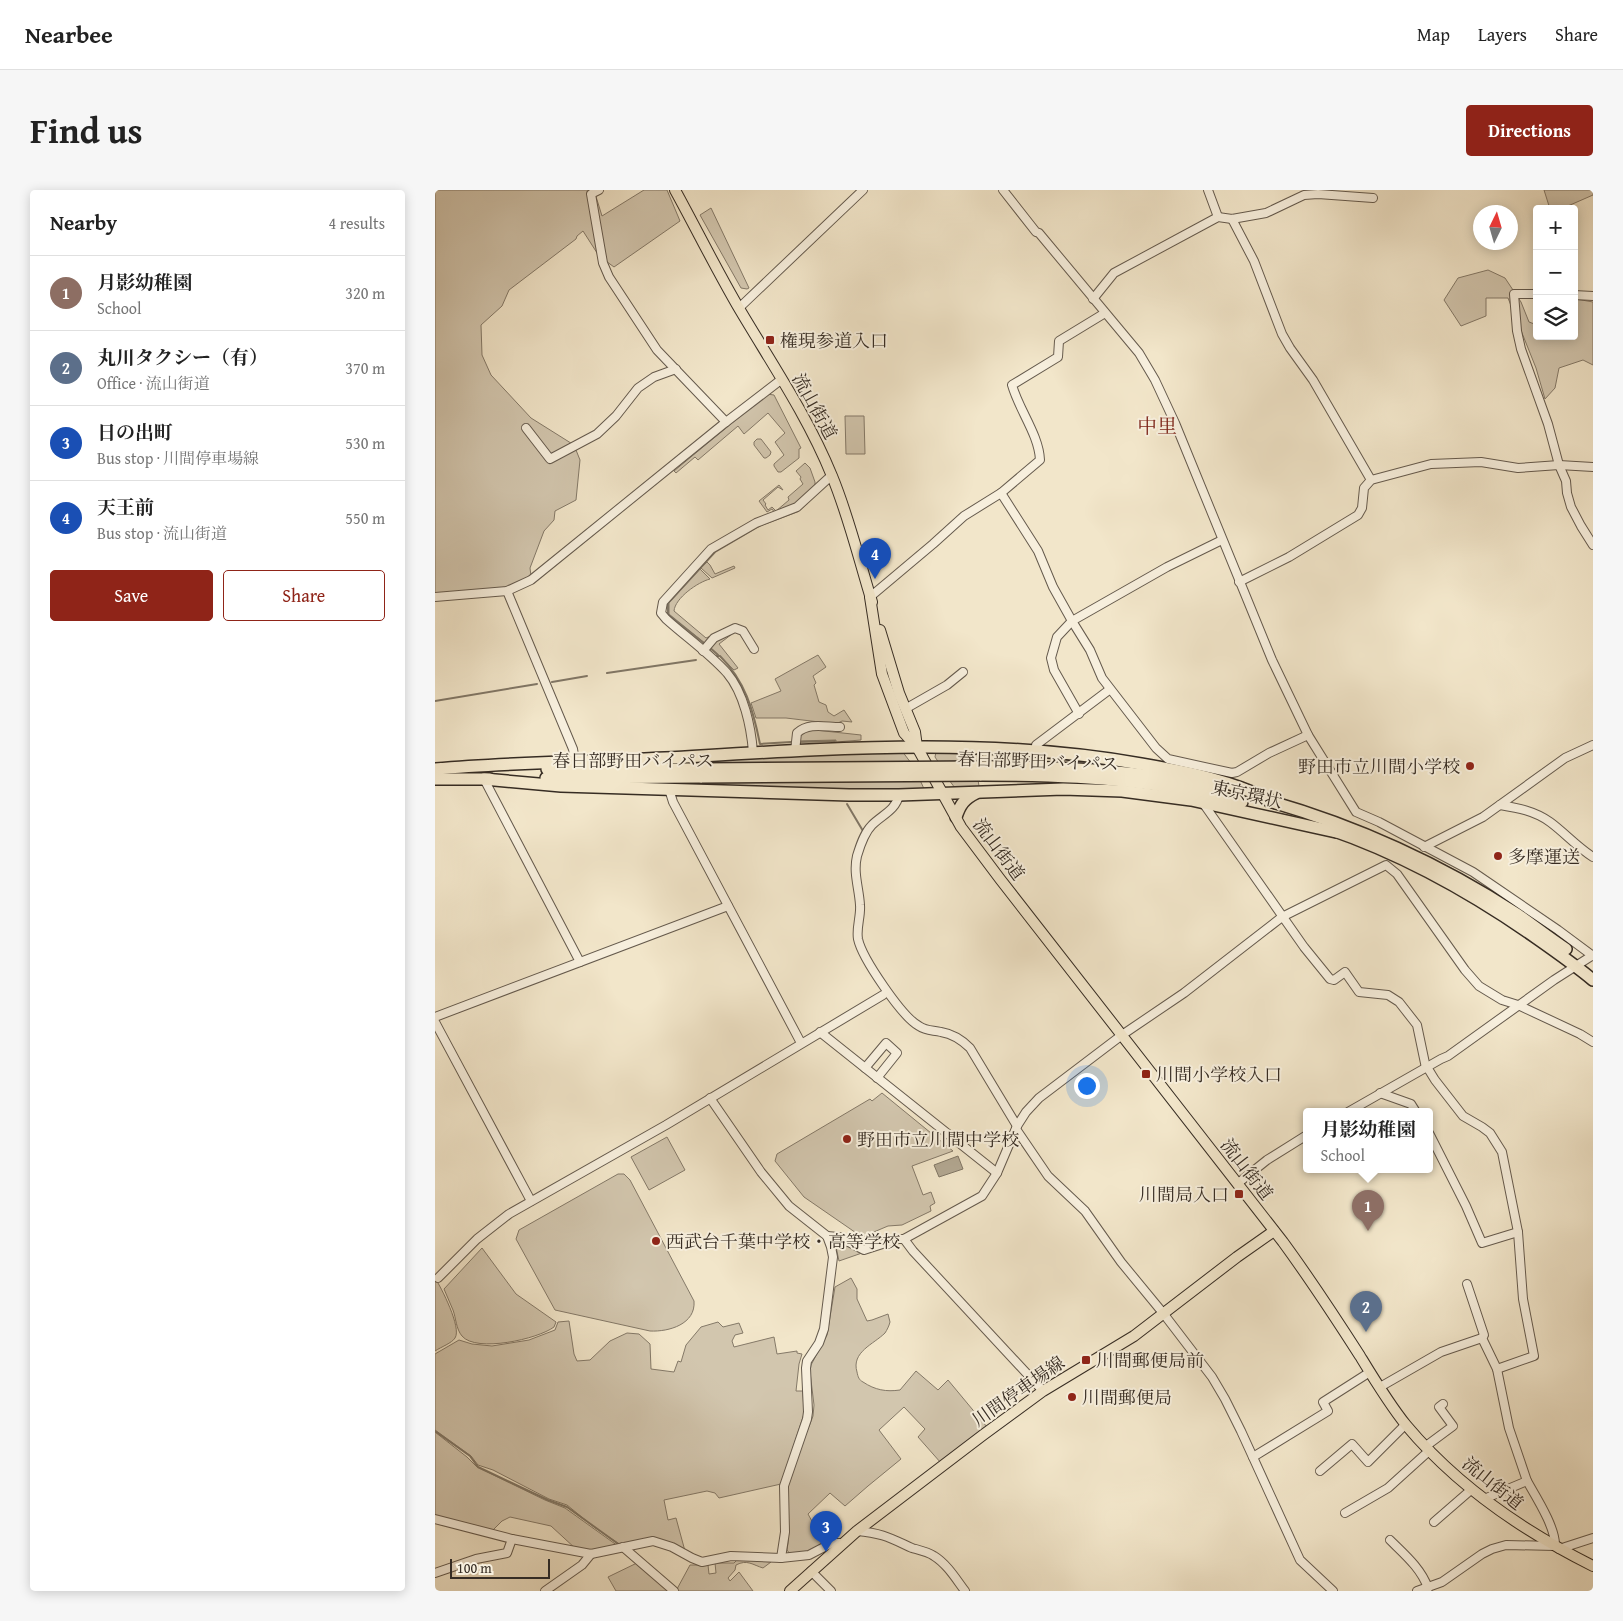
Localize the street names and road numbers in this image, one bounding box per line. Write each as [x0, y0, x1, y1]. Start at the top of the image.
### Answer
street label: 流山街道 [786, 368, 844, 444]
street label: 春日部野田バイパス [957, 745, 1119, 777]
street label: 春日部野田バイパス [552, 747, 714, 774]
street label: 東京環状 [1209, 773, 1285, 815]
street label: 流山街道 [967, 812, 1031, 886]
street label: 流山街道 [1214, 1132, 1280, 1206]
street label: 川間停車場線 [966, 1349, 1070, 1433]
street label: 流山街道 [1457, 1450, 1529, 1516]

